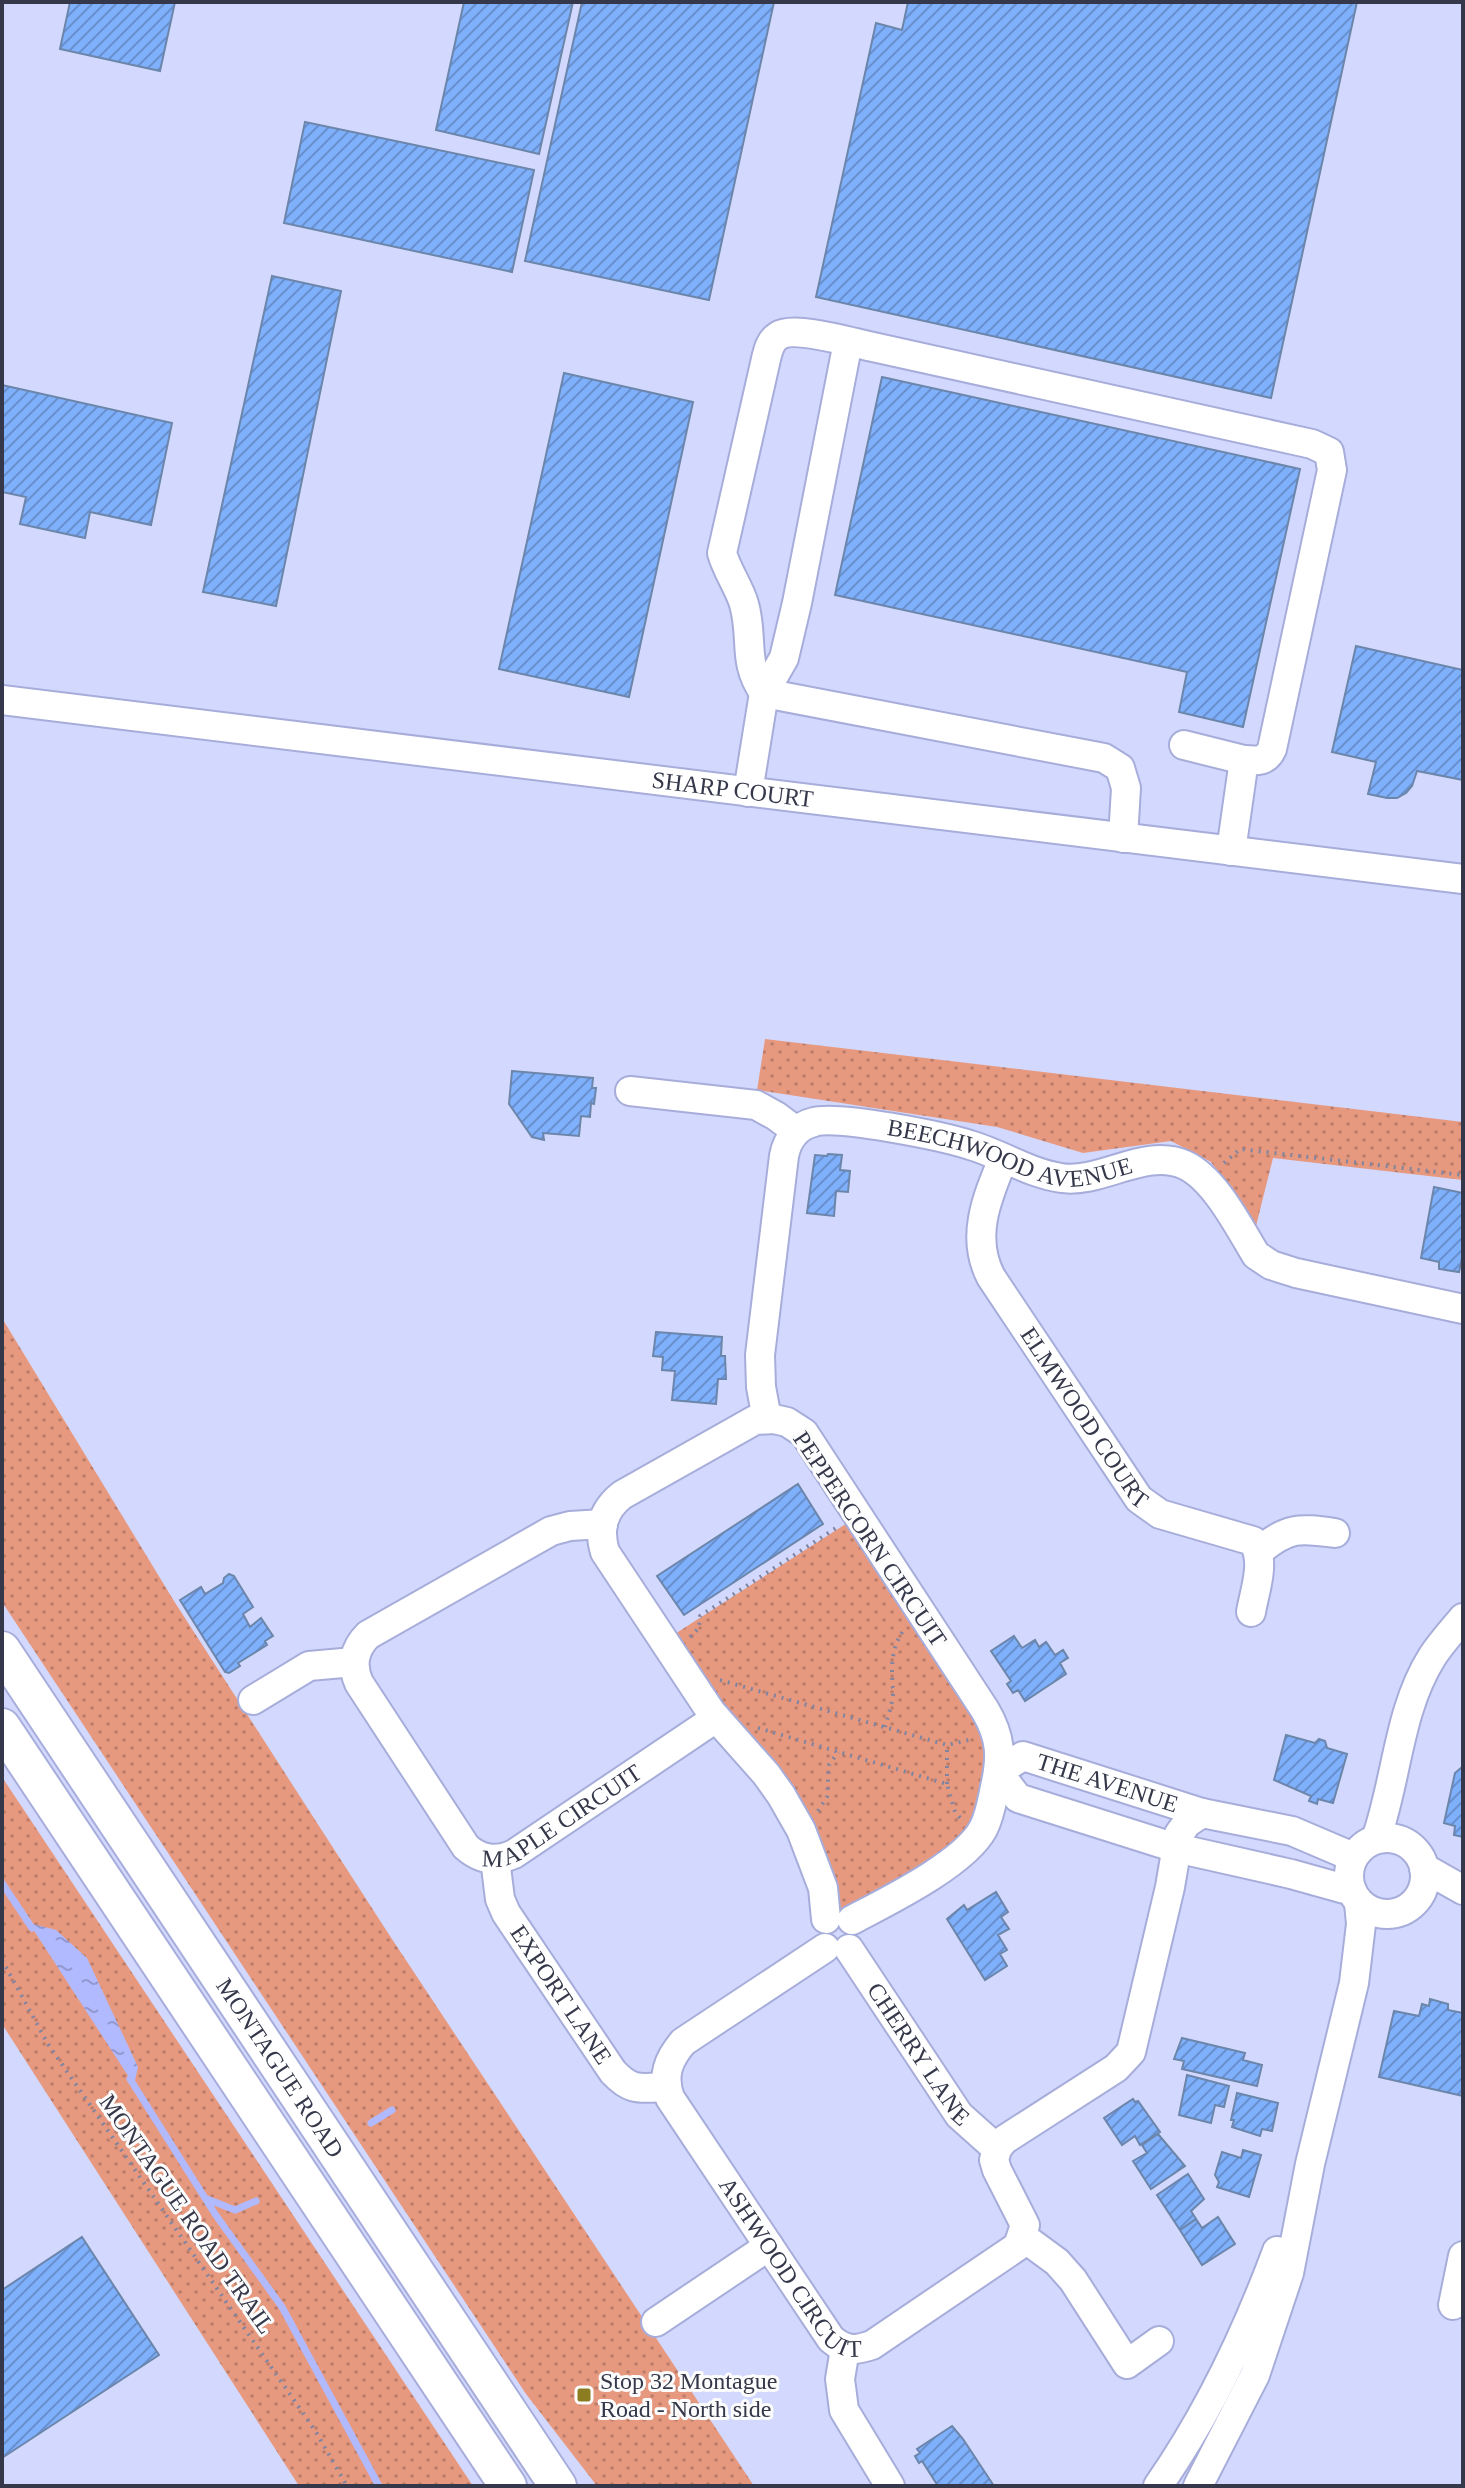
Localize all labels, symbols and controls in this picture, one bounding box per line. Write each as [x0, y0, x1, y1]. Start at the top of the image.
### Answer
street label: SHARP COURT [650, 767, 815, 812]
street label: BEECHWOOD AVENUE [885, 1114, 1135, 1192]
street label: ELMWOOD COURT [1015, 1322, 1153, 1514]
street label: PEPPERCORN CIRCUIT [788, 1426, 952, 1652]
street label: THE AVENUE [1033, 1748, 1181, 1818]
street label: MAPLE CIRCUIT [481, 1759, 646, 1872]
street label: EXPORT LANE [505, 1920, 617, 2069]
street label: MONTAGUE ROAD [211, 1974, 349, 2162]
street label: CHERRY LANE [862, 1978, 975, 2131]
street label: MONTAGUE ROAD TRAIL [94, 2090, 280, 2338]
street label: ASHWOOD CIRCUIT [714, 2173, 862, 2362]
place label: Stop 32 Montague Road - North side [600, 2368, 777, 2422]
marker: Stop 32 Montague Road - North side [575, 2386, 593, 2404]

